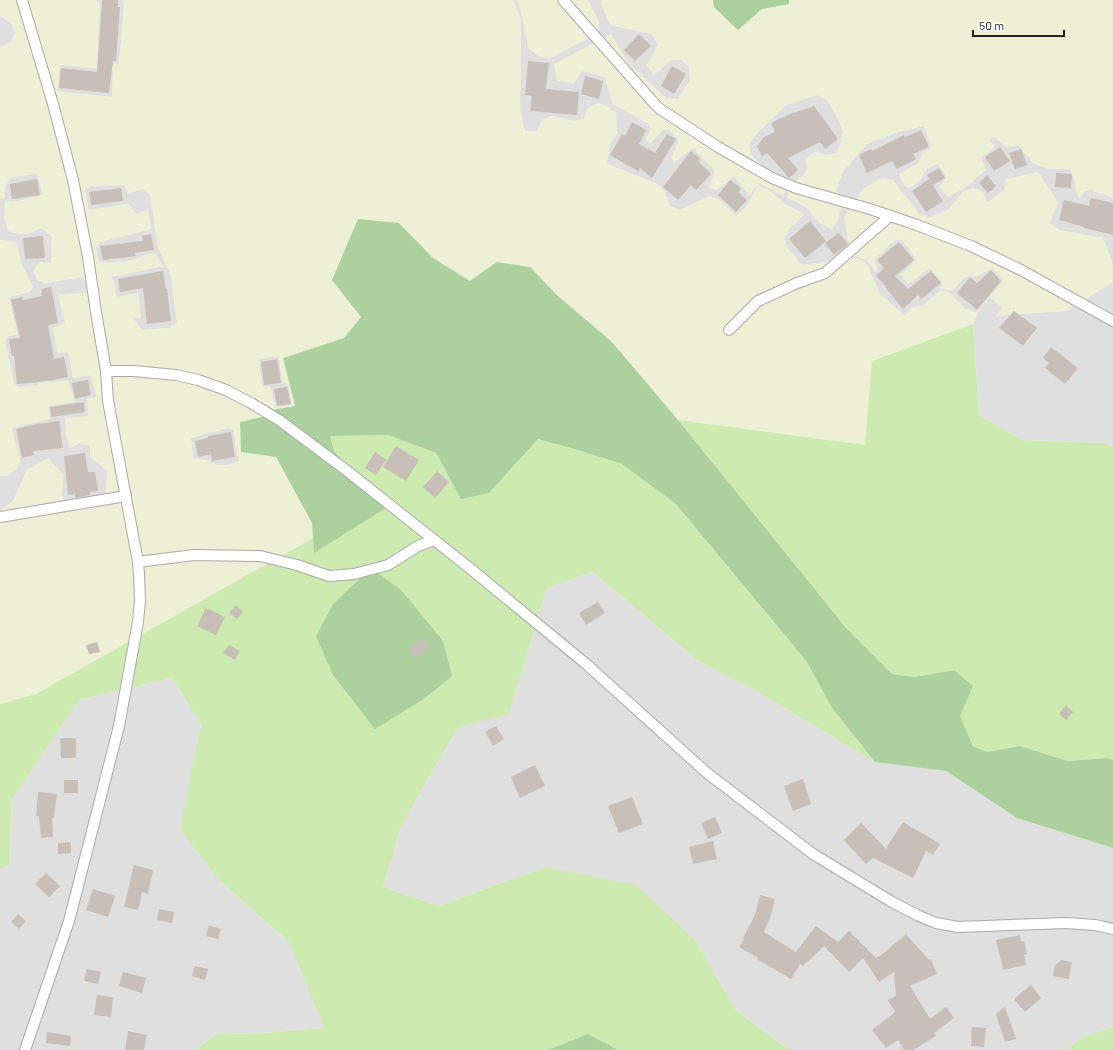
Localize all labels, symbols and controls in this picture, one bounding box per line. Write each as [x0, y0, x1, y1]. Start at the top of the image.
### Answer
scale bar [973, 12, 1064, 38]
text: 50 m [979, 18, 1004, 32]

